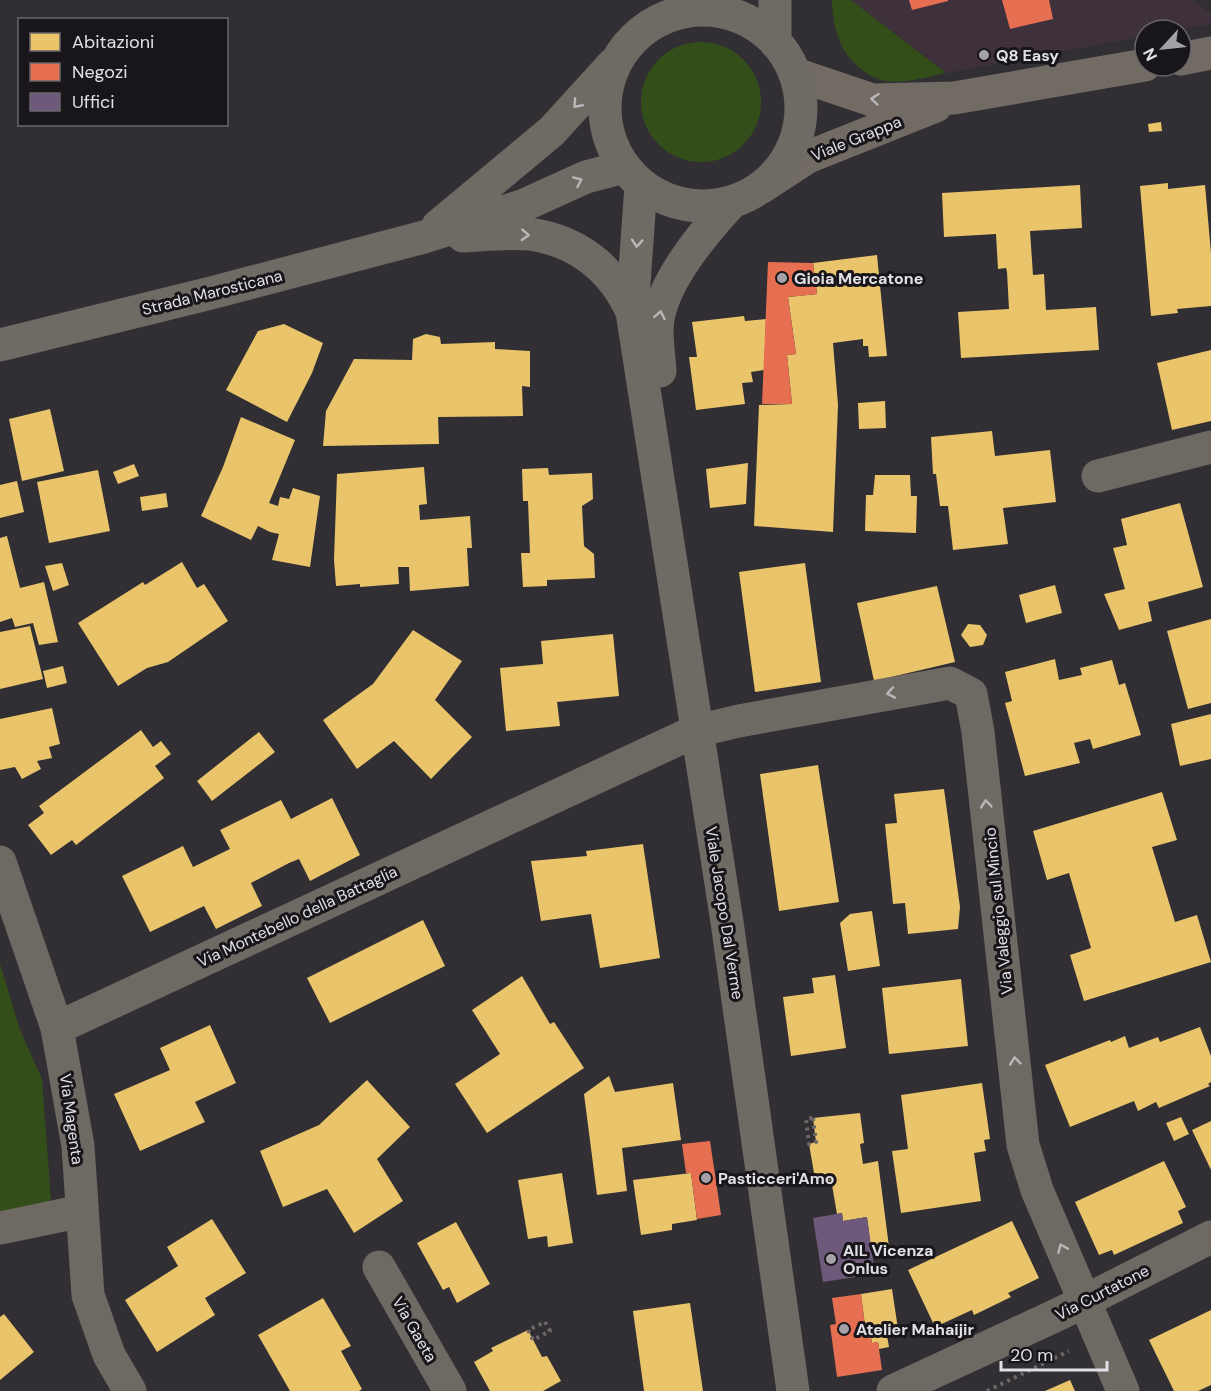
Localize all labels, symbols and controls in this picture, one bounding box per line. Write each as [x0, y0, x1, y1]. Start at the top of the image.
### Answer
legend [18, 18, 228, 126]
north arrow [1133, 18, 1193, 78]
text: Abitazioni [72, 30, 154, 54]
place label: Q8 Easy [996, 45, 1059, 66]
text: N [1138, 45, 1162, 65]
marker: Q8 Easy [977, 48, 991, 62]
text: Negozi [72, 60, 128, 84]
text: Uffici [72, 90, 115, 114]
one-way arrow [870, 93, 880, 106]
one-way arrow [573, 97, 584, 108]
street label: Viale Grappa [808, 111, 904, 166]
one-way arrow [571, 176, 582, 188]
one-way arrow [520, 228, 529, 241]
one-way arrow [631, 239, 644, 248]
street label: Strada Marosticana [140, 265, 285, 320]
place label: Gioia Mercatone [794, 268, 923, 289]
marker: Gioia Mercatone [775, 271, 789, 285]
one-way arrow [653, 310, 666, 320]
one-way arrow [886, 686, 896, 699]
one-way arrow [980, 800, 993, 809]
street label: Viale Jacopo Dal Verme [700, 825, 749, 1001]
street label: Via Valeggio sul Mincio [979, 826, 1018, 996]
street label: Via Montebello della Battaglia [194, 861, 401, 972]
one-way arrow [1009, 1056, 1022, 1065]
street label: Via Magenta [55, 1072, 88, 1166]
place label: Pasticceri'Amo [718, 1168, 835, 1189]
marker: Pasticceri'Amo [699, 1171, 713, 1185]
place label: AIL Vicenza Onlus [843, 1240, 934, 1279]
one-way arrow [1057, 1243, 1069, 1254]
marker: AIL Vicenza Onlus [824, 1252, 838, 1266]
street label: Via Curtatone [1052, 1260, 1153, 1325]
street label: Via Gaeta [387, 1293, 442, 1366]
place label: Atelier Mahaijir [856, 1319, 974, 1340]
marker: Atelier Mahaijir [837, 1322, 851, 1336]
scale bar [1001, 1334, 1108, 1372]
text: 20 m [1010, 1343, 1053, 1367]

